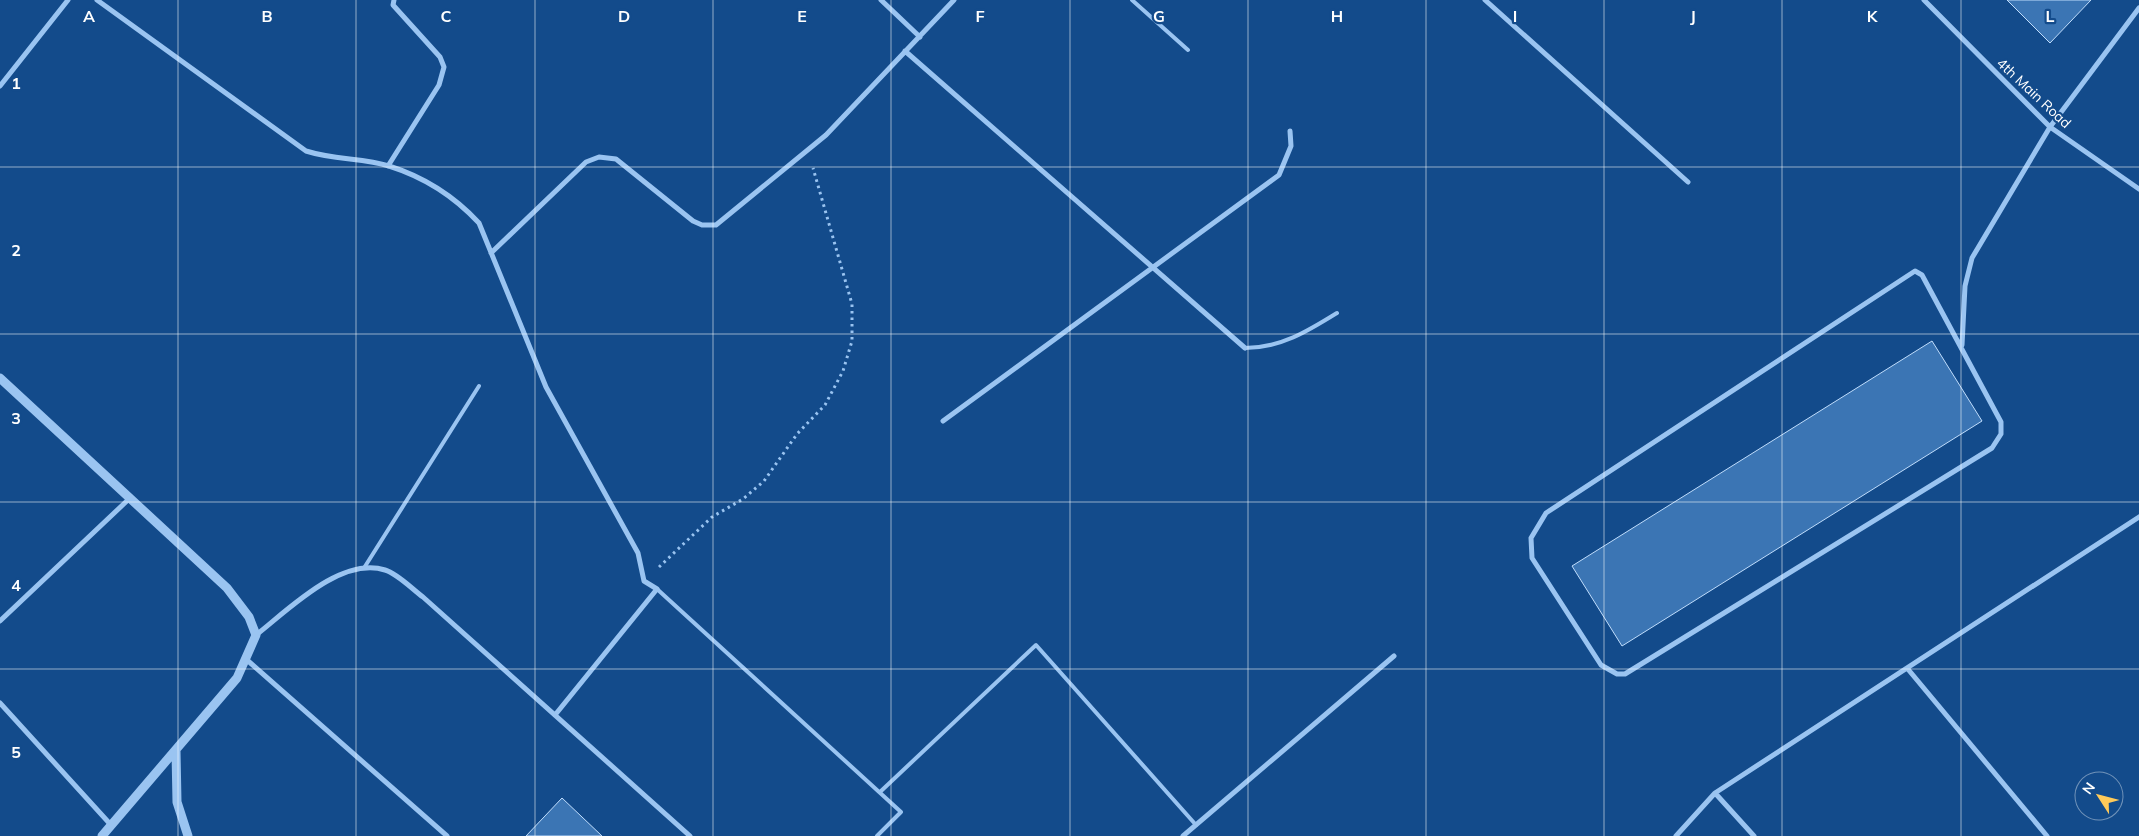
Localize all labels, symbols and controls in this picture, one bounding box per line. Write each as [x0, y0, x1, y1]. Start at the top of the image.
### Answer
text: A [83, 6, 95, 26]
text: B [261, 6, 273, 26]
text: C [441, 6, 452, 26]
text: D [618, 6, 630, 26]
text: E [797, 6, 807, 26]
text: F [975, 6, 985, 26]
text: G [1153, 6, 1165, 26]
text: H [1331, 6, 1343, 26]
text: I [1513, 6, 1517, 26]
text: J [1690, 6, 1696, 26]
text: K [1867, 6, 1879, 26]
text: L [2046, 6, 2055, 26]
street label: 4th Main Road [1993, 54, 2075, 132]
text: 1 [11, 73, 21, 93]
text: 2 [11, 240, 21, 260]
text: 3 [11, 408, 21, 428]
text: 4 [11, 575, 21, 595]
text: 5 [11, 742, 21, 762]
north arrow [2074, 771, 2124, 821]
text: N [2078, 779, 2099, 798]

